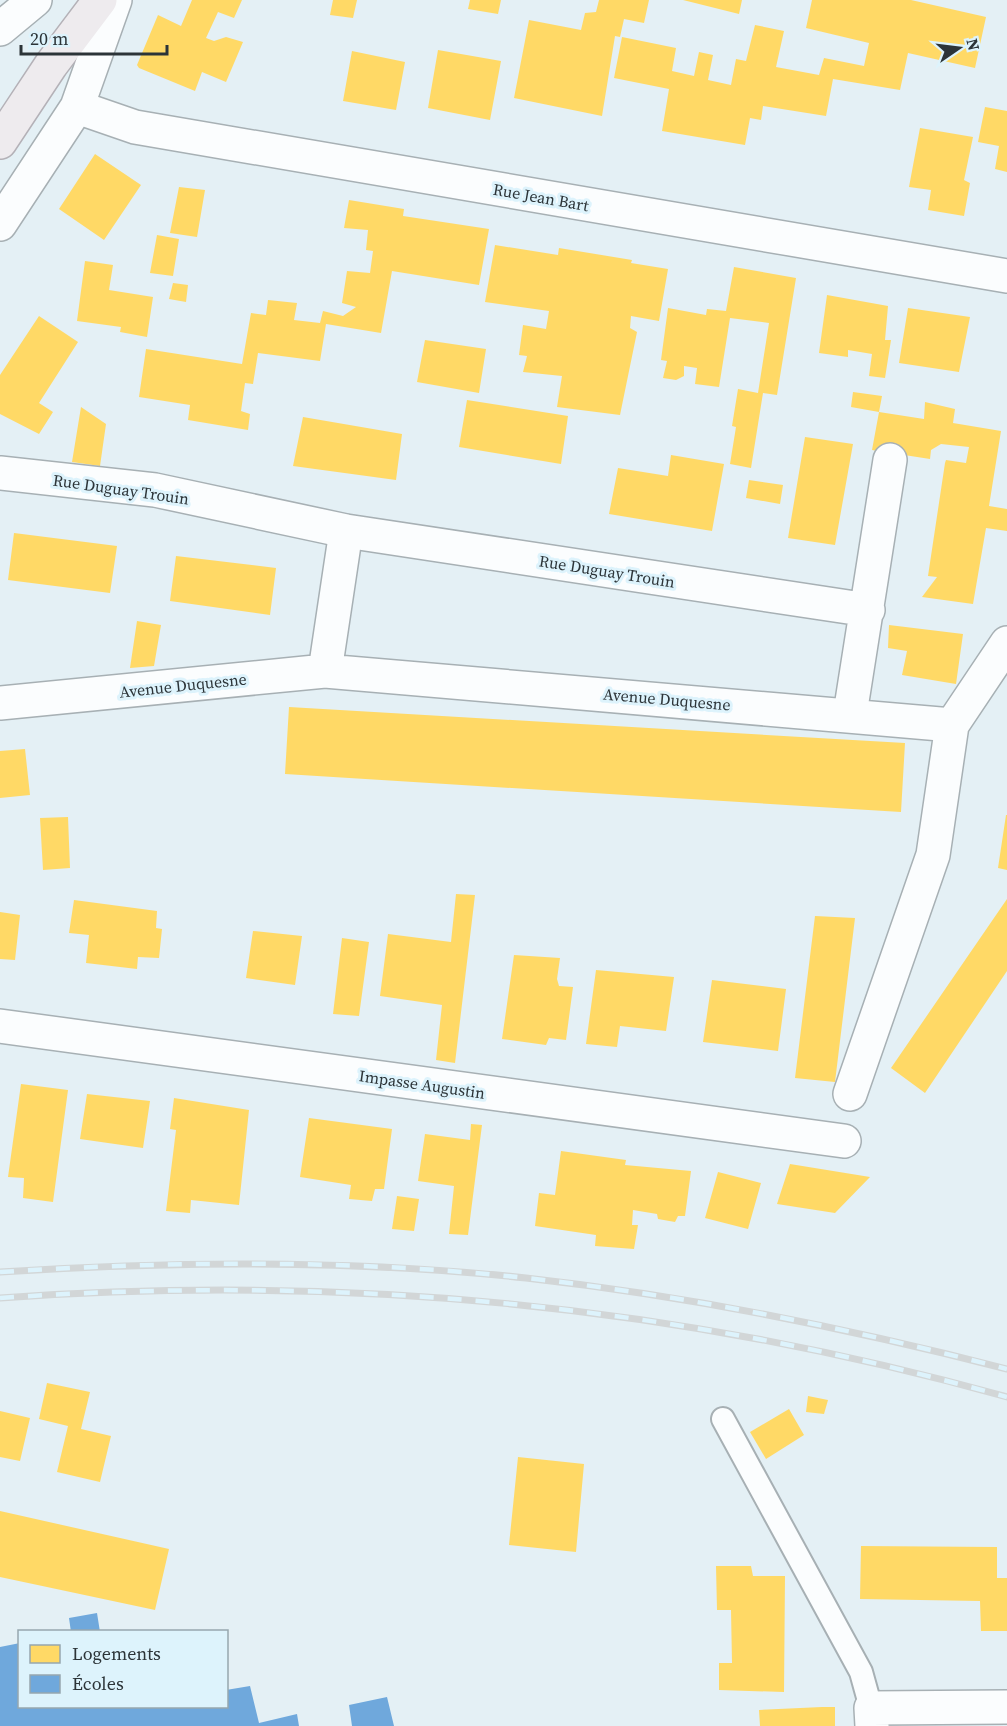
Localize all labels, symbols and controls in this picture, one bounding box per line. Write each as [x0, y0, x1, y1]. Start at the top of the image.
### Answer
scale bar [21, 18, 166, 56]
north arrow [929, 18, 989, 78]
text: 20 m [30, 26, 68, 51]
text: N [961, 36, 986, 53]
street label: Rue Jean Bart [491, 178, 591, 216]
street label: Rue Duguay Trouin [52, 469, 191, 509]
street label: Rue Duguay Trouin [537, 549, 677, 593]
street label: Avenue Duquesne [118, 667, 248, 703]
street label: Avenue Duquesne [602, 682, 732, 716]
street label: Impasse Augustin [358, 1064, 487, 1104]
legend [18, 1630, 228, 1708]
text: Logements [72, 1641, 161, 1666]
text: Écoles [72, 1671, 124, 1696]

